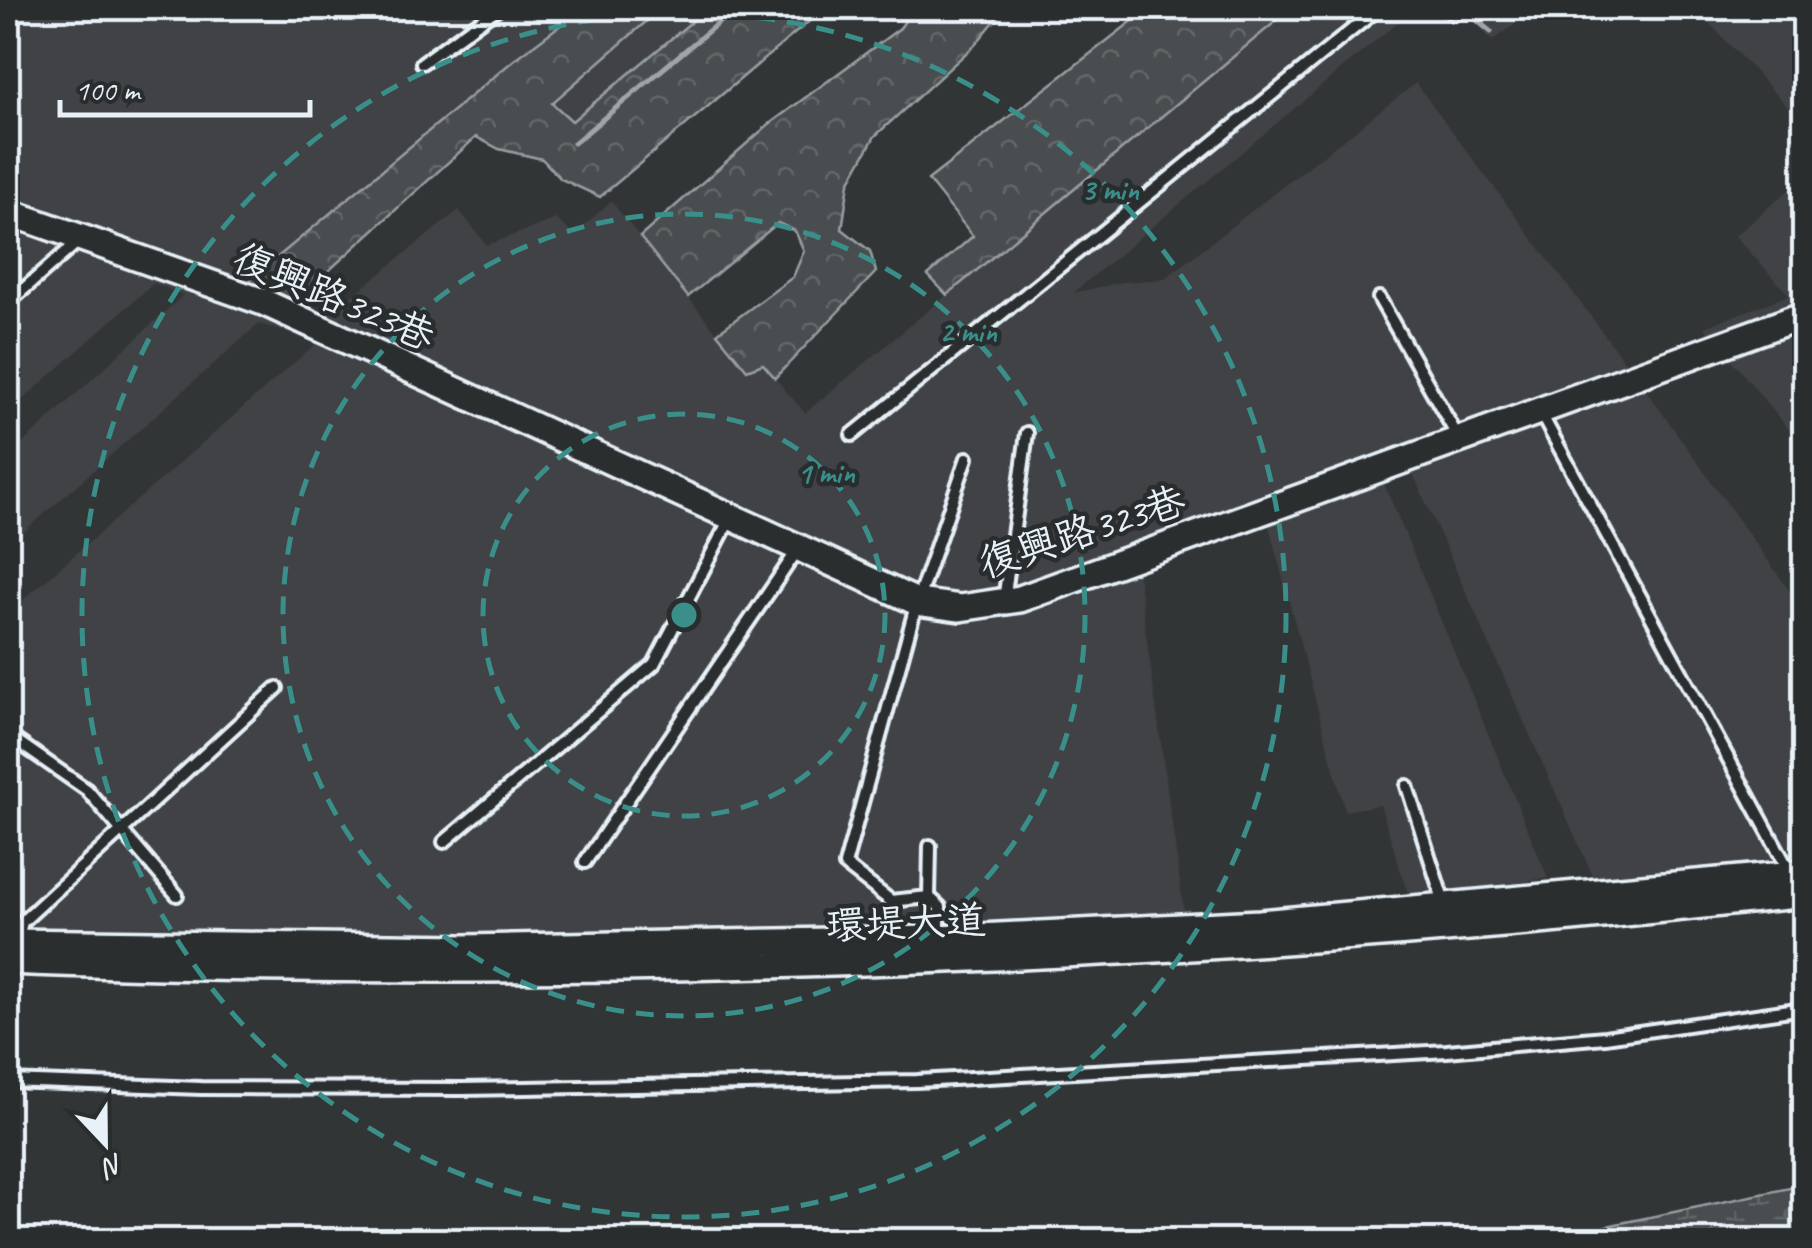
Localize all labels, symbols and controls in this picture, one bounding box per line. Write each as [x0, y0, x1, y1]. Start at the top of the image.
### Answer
scale bar [60, 55, 310, 117]
text: 100 m [75, 71, 142, 109]
text: 3 min [1081, 171, 1140, 209]
street label: 復興路323巷 [226, 232, 442, 362]
text: 2 min [939, 313, 998, 351]
text: 1 min [797, 454, 856, 492]
street label: 復興路323巷 [973, 475, 1191, 589]
centre of rings [666, 597, 702, 633]
street label: 環堤大道 [825, 895, 987, 951]
north arrow [55, 1093, 155, 1193]
text: N [95, 1146, 129, 1187]

